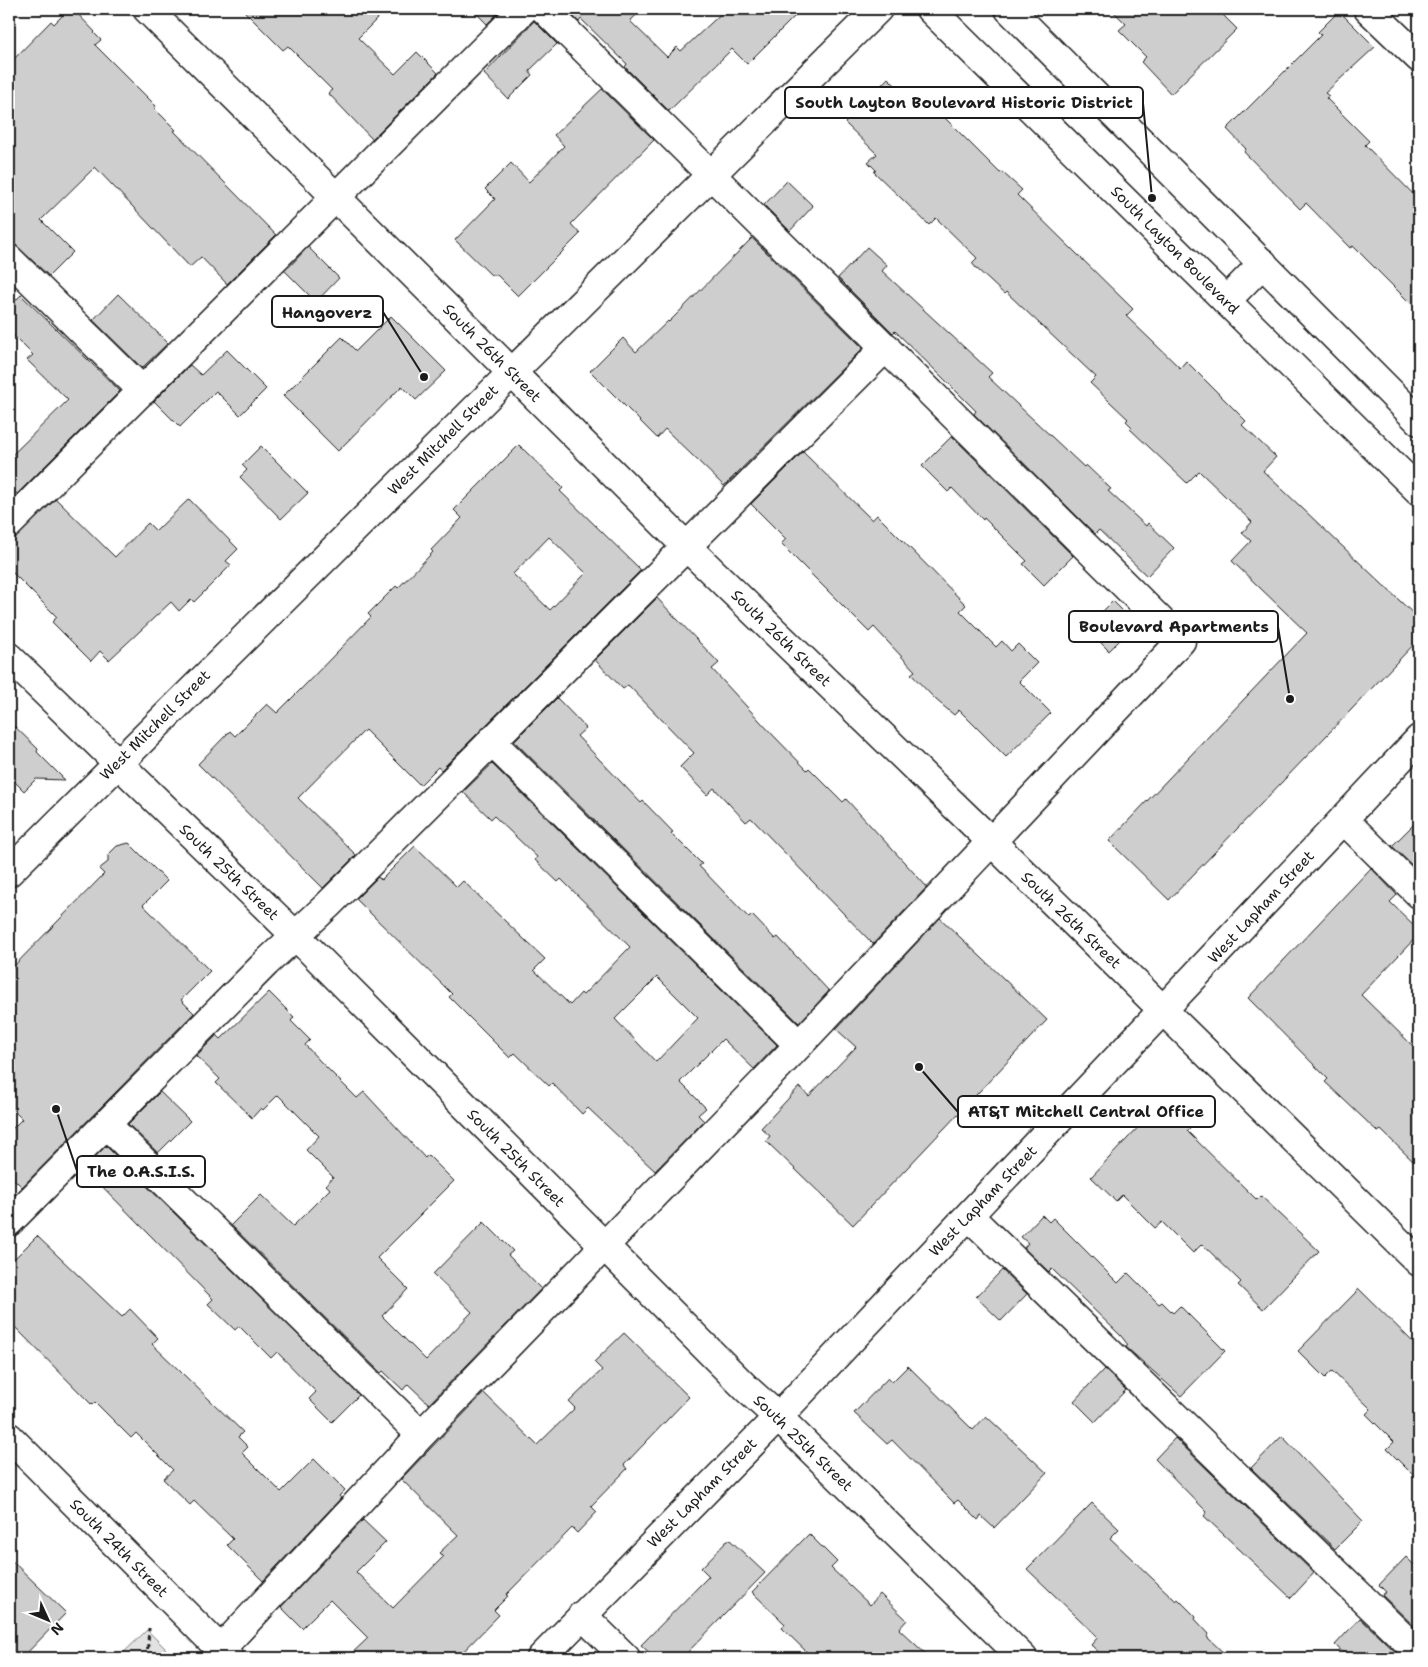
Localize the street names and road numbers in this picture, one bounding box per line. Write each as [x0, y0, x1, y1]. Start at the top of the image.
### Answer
street label: South Layton Boulevard [1107, 182, 1244, 319]
street label: South 26th Street [438, 299, 546, 407]
street label: West Mitchell Street [383, 380, 503, 500]
street label: South 26th Street [727, 585, 835, 691]
street label: West Mitchell Street [95, 665, 215, 785]
street label: South 25th Street [175, 819, 283, 925]
street label: West Lapham Street [1203, 846, 1319, 968]
street label: South 26th Street [1017, 867, 1125, 973]
street label: South 25th Street [463, 1105, 569, 1211]
street label: West Lapham Street [925, 1141, 1041, 1261]
street label: South 25th Street [749, 1390, 857, 1496]
street label: West Lapham Street [643, 1434, 761, 1552]
street label: South 24th Street [65, 1494, 173, 1602]

